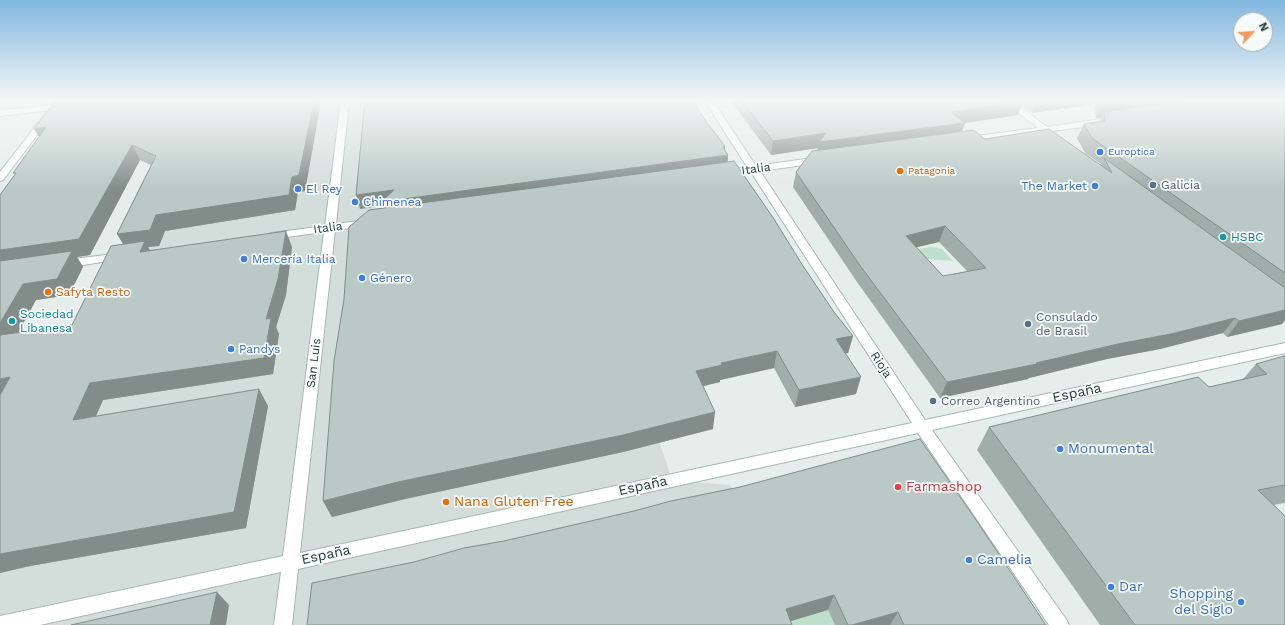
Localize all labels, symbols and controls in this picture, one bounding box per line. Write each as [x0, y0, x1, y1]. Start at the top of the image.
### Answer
north arrow [1233, 12, 1273, 52]
text: N [1256, 20, 1271, 33]
place label: Europtica [1108, 146, 1155, 158]
marker: Europtica [1095, 147, 1105, 157]
street label: Italia [741, 160, 771, 178]
place label: Patagonia [908, 165, 955, 177]
marker: Patagonia [895, 166, 905, 176]
place label: Galicia [1161, 178, 1200, 192]
place label: The Market [1021, 179, 1087, 193]
marker: Galicia [1148, 180, 1158, 190]
marker: The Market [1090, 181, 1100, 191]
place label: El Rey [306, 182, 342, 196]
marker: El Rey [293, 184, 303, 194]
place label: Chimenea [363, 195, 421, 209]
marker: Chimenea [350, 197, 360, 207]
street label: Italia [313, 219, 343, 237]
place label: HSBC [1231, 230, 1264, 244]
marker: HSBC [1218, 232, 1228, 242]
place label: Mercería Italia [252, 252, 335, 266]
marker: Mercería Italia [239, 254, 249, 264]
place label: Género [370, 271, 412, 285]
marker: Género [357, 273, 367, 283]
place label: Safyta Resto [56, 285, 130, 299]
marker: Safyta Resto [43, 287, 53, 297]
place label: Sociedad Libanesa [20, 307, 74, 335]
place label: Consulado de Brasil [1036, 310, 1098, 338]
marker: Sociedad Libanesa [7, 316, 17, 326]
marker: Consulado de Brasil [1023, 319, 1033, 329]
street label: San Luis [304, 337, 324, 389]
place label: Pandys [239, 342, 280, 356]
marker: Pandys [226, 344, 236, 354]
street label: Rioja [867, 349, 895, 381]
street label: España [1051, 380, 1103, 406]
place label: Correo Argentino [941, 394, 1040, 408]
marker: Correo Argentino [928, 396, 938, 406]
place label: Monumental [1068, 441, 1154, 457]
marker: Monumental [1055, 444, 1065, 454]
street label: España [617, 473, 669, 499]
place label: Farmashop [906, 479, 982, 495]
marker: Farmashop [893, 482, 903, 492]
place label: Nana Gluten Free [454, 494, 574, 510]
marker: Nana Gluten Free [441, 497, 451, 507]
street label: España [300, 542, 352, 568]
place label: Camelia [977, 552, 1032, 568]
marker: Camelia [964, 555, 974, 565]
place label: Dar [1119, 579, 1143, 595]
marker: Dar [1106, 582, 1116, 592]
place label: Shopping del Siglo [1170, 586, 1233, 618]
marker: Shopping del Siglo [1236, 597, 1246, 607]

